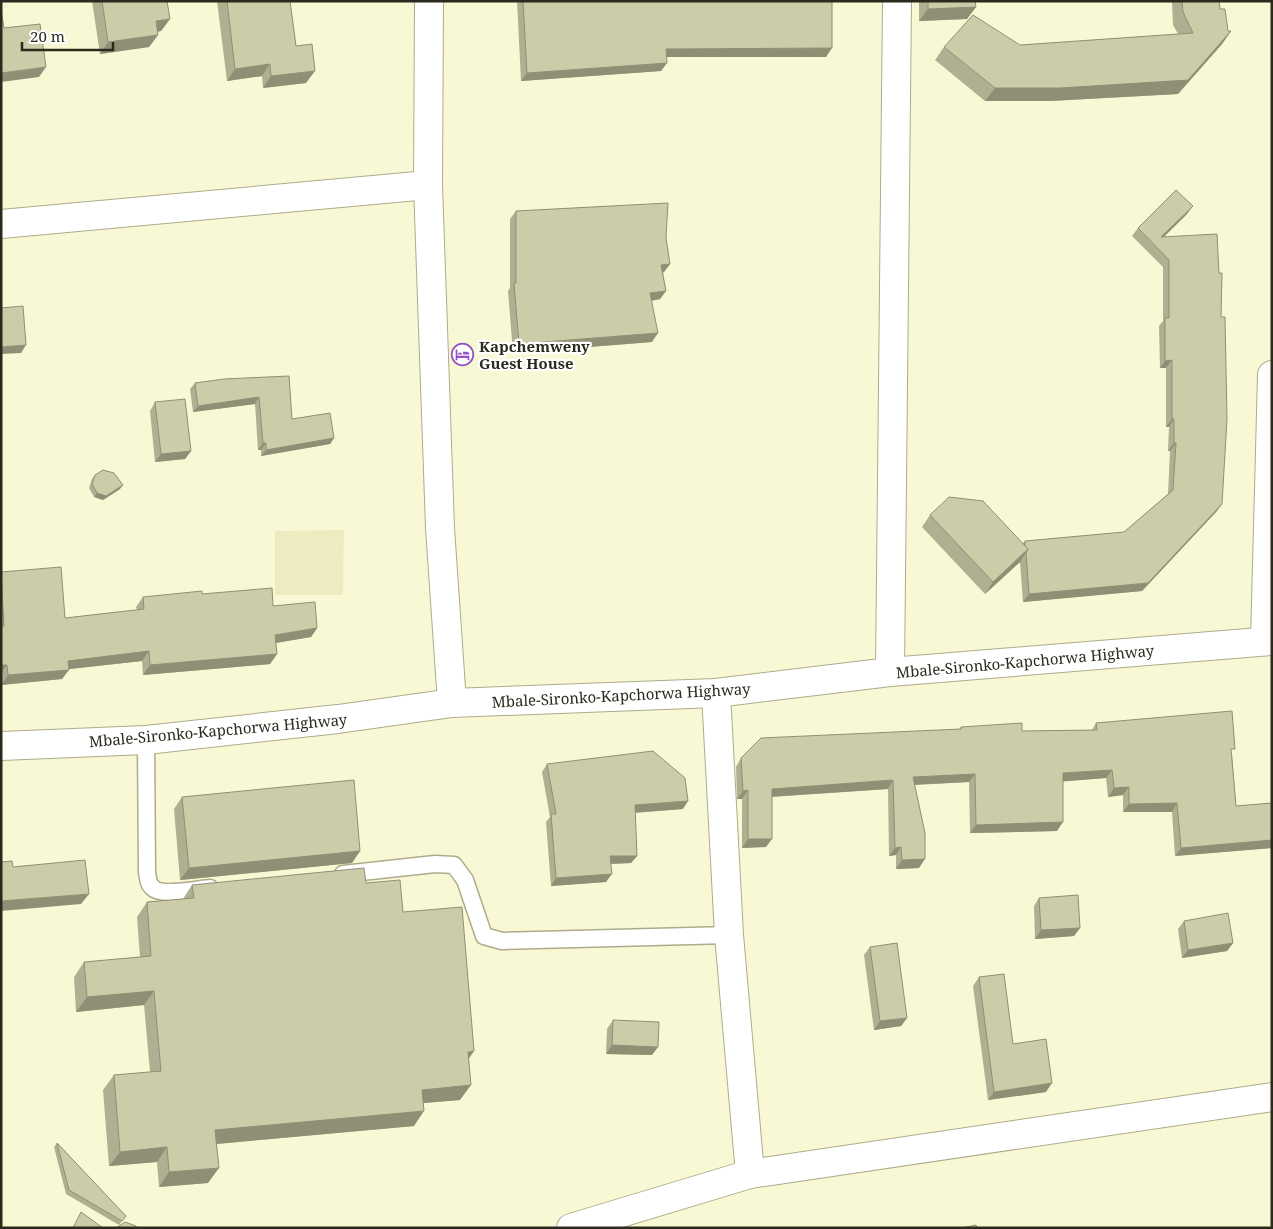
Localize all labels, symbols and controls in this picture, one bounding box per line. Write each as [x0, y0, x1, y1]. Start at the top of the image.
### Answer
scale bar [22, 20, 114, 52]
text: 20 m [30, 26, 65, 46]
place label: Kapchemweny Guest House [479, 336, 590, 373]
hotel icon: Kapchemweny Guest House [451, 343, 475, 367]
street label: Mbale-Sironko-Kapchorwa Highway [895, 640, 1155, 682]
street label: Mbale-Sironko-Kapchorwa Highway [491, 678, 751, 712]
street label: Mbale-Sironko-Kapchorwa Highway [88, 709, 348, 751]

